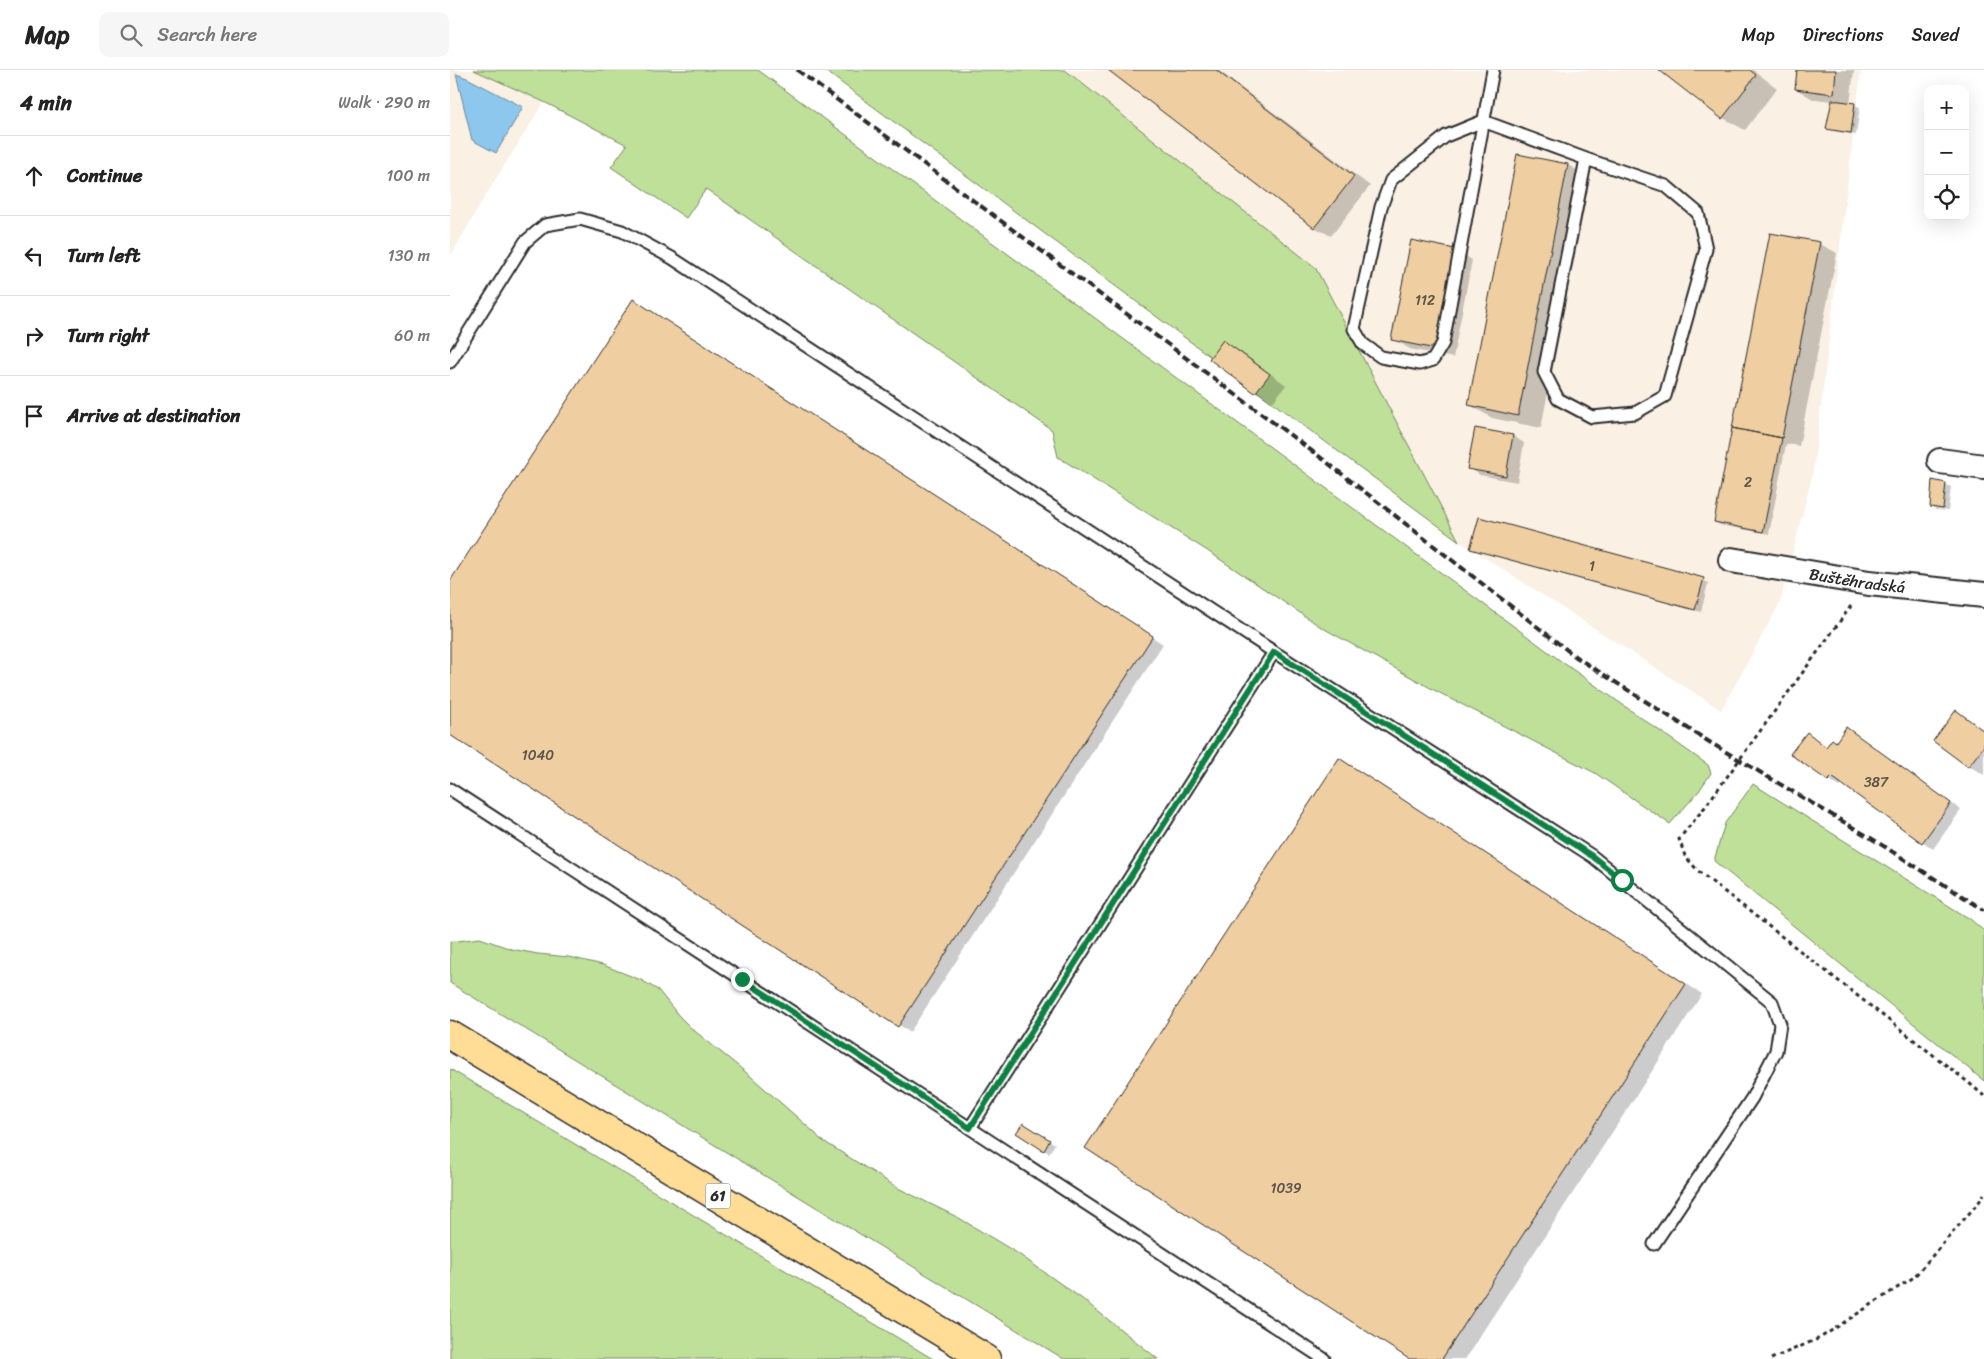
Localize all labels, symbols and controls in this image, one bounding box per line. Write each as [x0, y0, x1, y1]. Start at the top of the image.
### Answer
search box [99, 12, 449, 57]
text: Map [25, 14, 69, 56]
text: Search here [157, 18, 257, 51]
text: Map [1742, 19, 1775, 51]
text: Directions [1803, 19, 1884, 51]
text: Saved [1912, 19, 1959, 51]
icon: search [117, 21, 145, 49]
text: 4 min [20, 84, 72, 122]
map controls [1924, 85, 1969, 220]
button: + [1924, 85, 1969, 130]
text: Walk · 290 m [338, 88, 430, 117]
button: − [1924, 130, 1969, 175]
text: Continue [67, 159, 143, 192]
text: 100 m [386, 161, 430, 190]
icon: ahead [20, 162, 48, 190]
button: locate [1924, 175, 1969, 220]
text: Turn left [67, 239, 140, 272]
text: 130 m [388, 241, 430, 270]
icon: left [20, 242, 48, 270]
house number: 112 [1415, 288, 1435, 313]
text: Turn right [67, 319, 149, 352]
text: 60 m [394, 321, 430, 350]
icon: right [20, 322, 48, 350]
text: Arrive at destination [67, 399, 240, 432]
icon: arrive [20, 402, 48, 430]
house number: 2 [1744, 470, 1752, 495]
house number: 1 [1589, 554, 1595, 579]
street label: Buštěhradská [1807, 559, 1907, 601]
house number: 1040 [522, 743, 554, 768]
house number: 387 [1864, 770, 1889, 795]
route start [1611, 869, 1634, 892]
route end [731, 968, 754, 991]
house number: 1039 [1270, 1176, 1302, 1201]
road number: 61 [706, 1184, 730, 1208]

